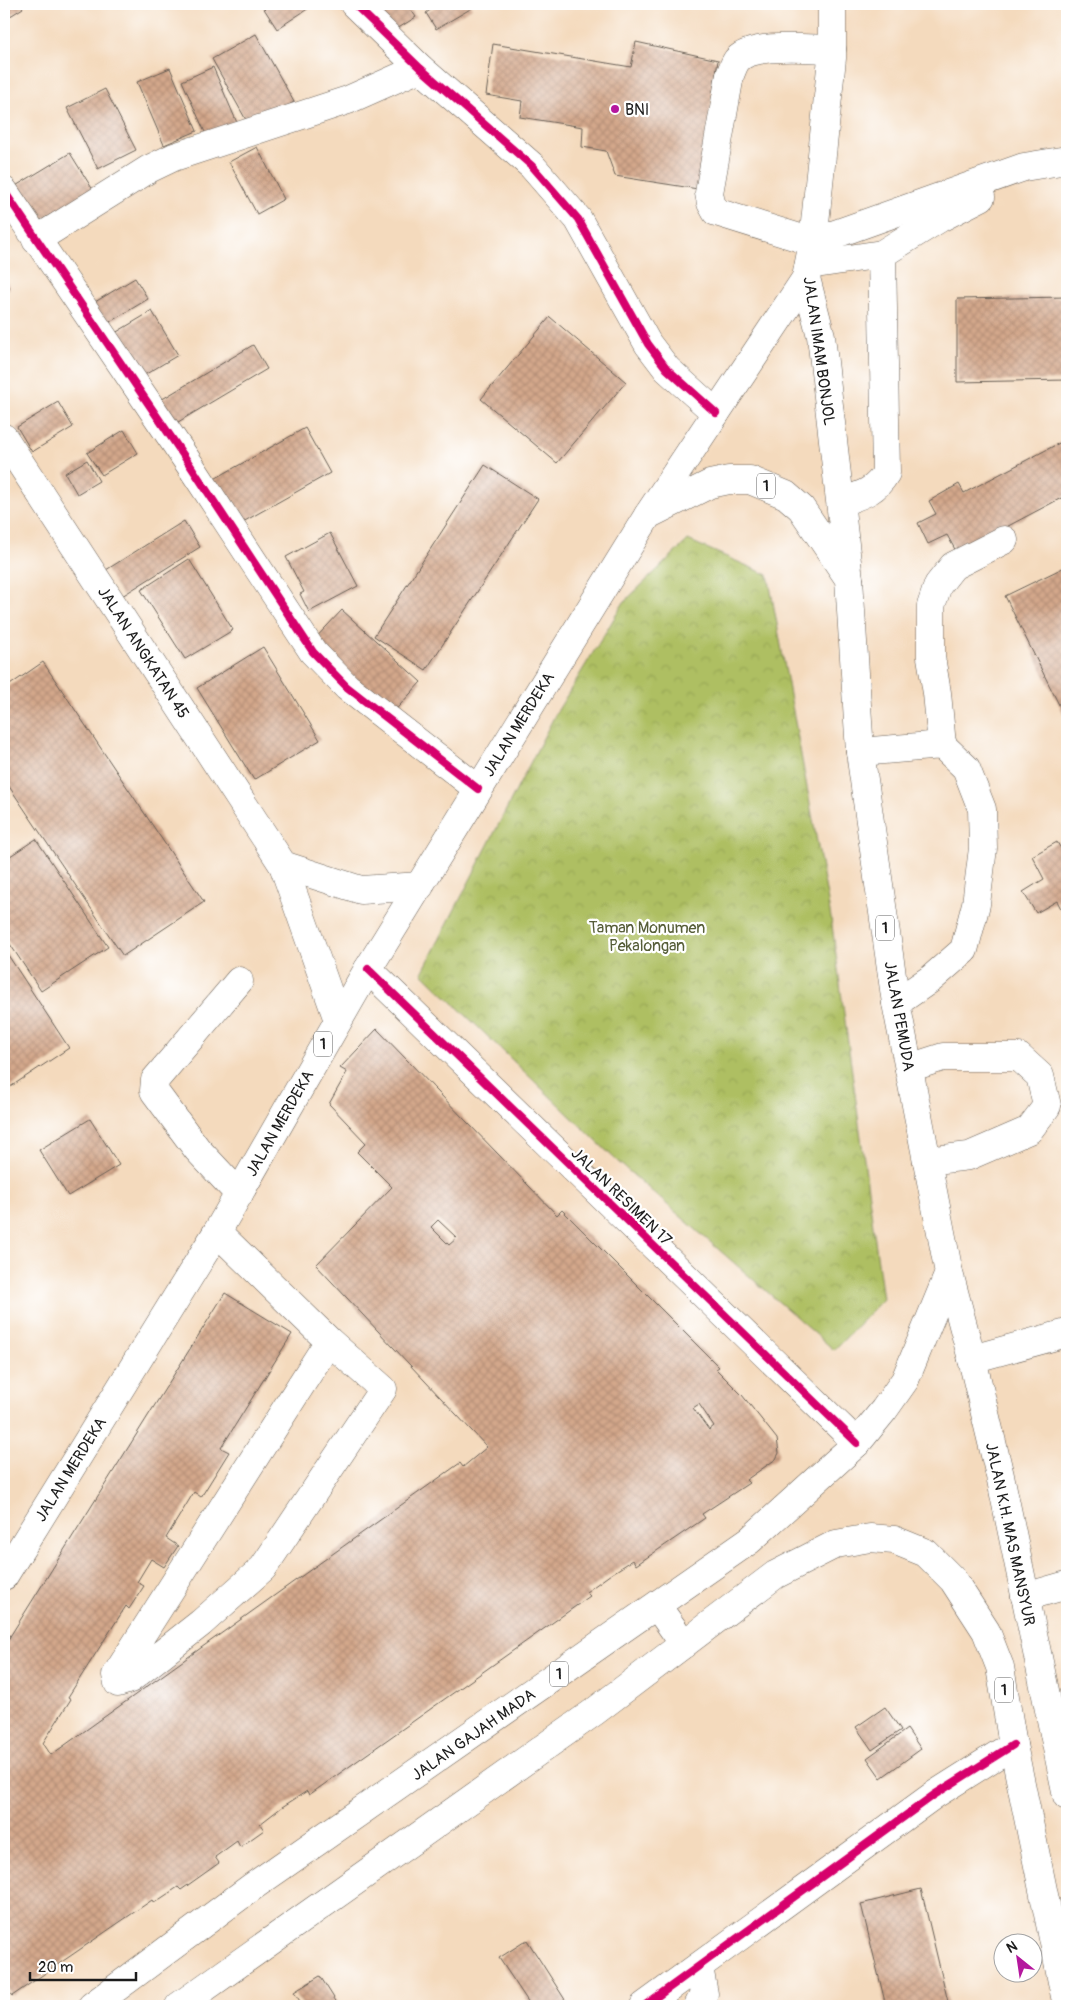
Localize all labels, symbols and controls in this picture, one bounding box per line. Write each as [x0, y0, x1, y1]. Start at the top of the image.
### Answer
place label: BNI [625, 100, 649, 120]
marker: BNI [609, 103, 621, 115]
street label: JALAN IMAM BONJOL [799, 275, 839, 427]
road number: 1 [757, 474, 775, 498]
street label: JALAN ANGKATAN 45 [93, 583, 193, 722]
street label: JALAN MERDEKA [479, 669, 559, 780]
road number: 1 [876, 916, 894, 940]
park label: Taman Monumen Pekalongan [589, 918, 705, 956]
street label: JALAN PEMUDA [879, 960, 919, 1073]
road number: 1 [314, 1032, 332, 1056]
street label: JALAN MERDEKA [241, 1067, 318, 1180]
street label: JALAN RESIMEN 17 [567, 1144, 676, 1250]
street label: JALAN MERDEKA [31, 1414, 111, 1525]
street label: JALAN K.H. MAS MANSYUR [981, 1441, 1039, 1628]
road number: 1 [550, 1662, 568, 1686]
road number: 1 [995, 1678, 1013, 1702]
street label: JALAN GAJAH MADA [408, 1685, 539, 1785]
north arrow [994, 1932, 1044, 1982]
text: N [1003, 1937, 1020, 1957]
scale bar [30, 1950, 136, 1982]
text: 20 m [38, 1958, 73, 1977]

